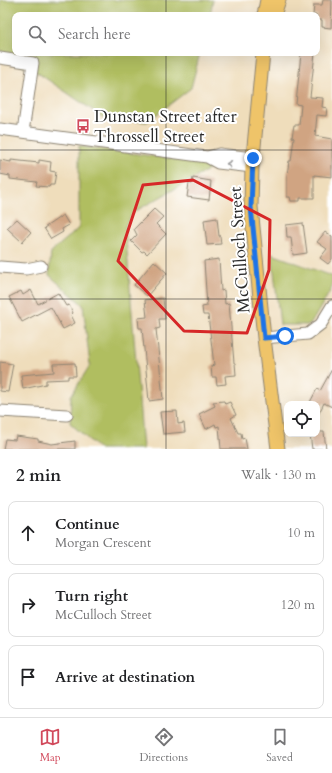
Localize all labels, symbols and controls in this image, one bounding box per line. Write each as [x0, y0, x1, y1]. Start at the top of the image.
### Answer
search box [12, 12, 320, 56]
icon: search [26, 23, 48, 45]
text: Search here [58, 24, 131, 44]
place label: Dunstan Street after Throssell Street [94, 105, 238, 148]
bus stop icon: Dunstan Street after Throssell Street [75, 118, 91, 134]
route end [244, 149, 262, 167]
one-way arrow [226, 160, 232, 169]
street label: McCulloch Street [224, 185, 255, 314]
route start [276, 327, 294, 345]
map controls [284, 401, 320, 437]
button: locate [284, 401, 320, 437]
text: 2 min [16, 464, 61, 487]
text: Walk · 130 m [241, 466, 316, 484]
text: Continue [55, 514, 120, 534]
icon: ahead [17, 522, 39, 544]
text: 10 m [287, 524, 315, 542]
text: Morgan Crescent [55, 534, 151, 552]
text: Turn right [55, 586, 128, 606]
icon: right [17, 594, 39, 616]
text: 120 m [281, 596, 315, 614]
text: McCulloch Street [55, 606, 152, 624]
icon: arrive [17, 666, 39, 688]
text: Arrive at destination [55, 667, 195, 687]
tab: Map [39, 726, 61, 765]
tab: Directions [139, 726, 188, 765]
tab: Saved [266, 726, 293, 765]

